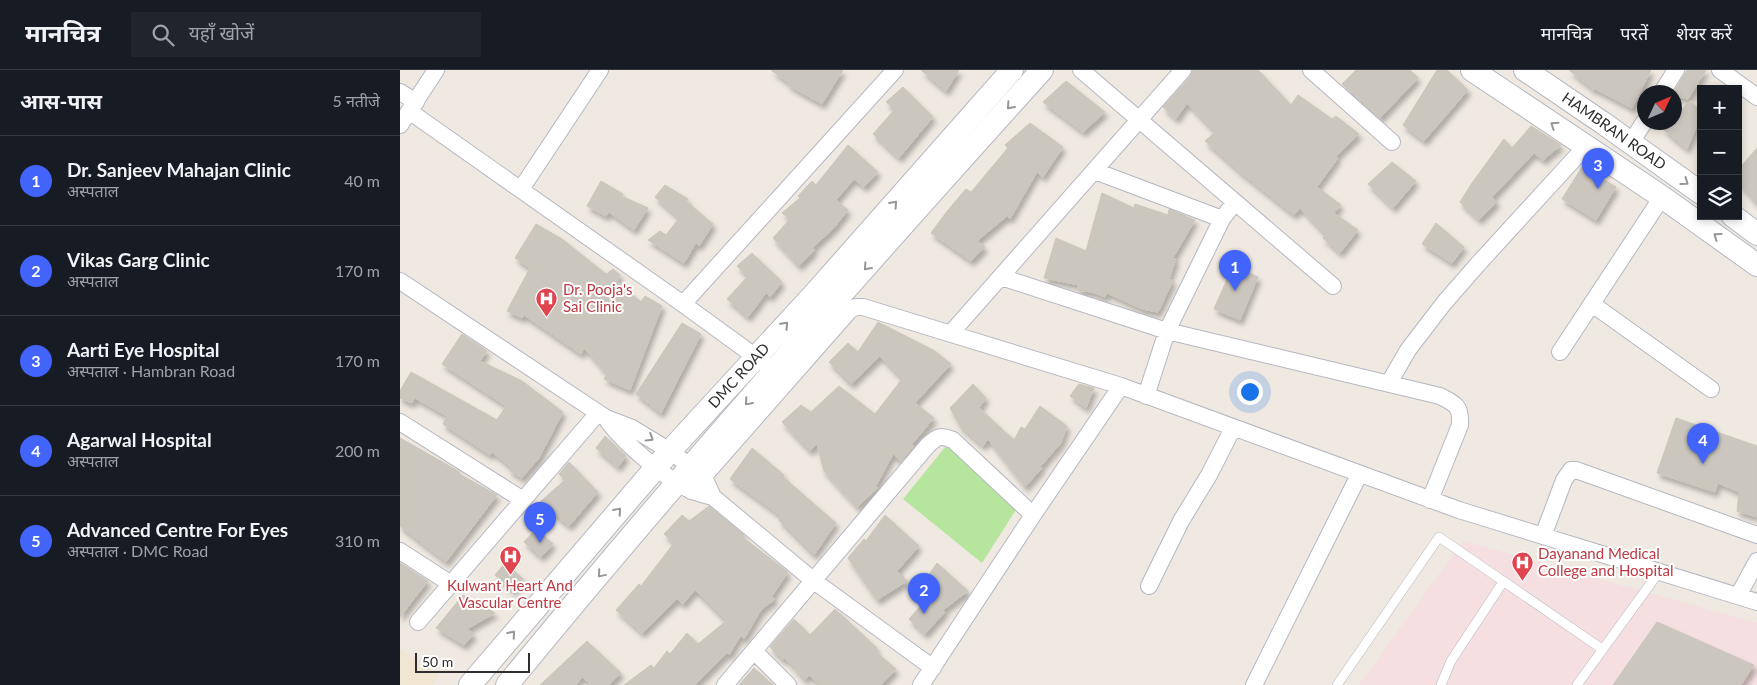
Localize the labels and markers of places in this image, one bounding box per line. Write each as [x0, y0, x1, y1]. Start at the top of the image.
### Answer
pin: 3 [1582, 148, 1614, 189]
pin: 1 [1219, 250, 1251, 291]
place label: Dr. Pooja's Sai Clinic [563, 280, 632, 315]
hospital icon: Dr. Pooja's Sai Clinic [535, 287, 559, 318]
pin: 4 [1687, 423, 1719, 464]
pin: 5 [524, 502, 556, 543]
place label: Dayanand Medical College and Hospital [1538, 544, 1673, 579]
hospital icon: Kulwant Heart And Vascular Centre [498, 545, 522, 576]
hospital icon: Dayanand Medical College and Hospital [1510, 551, 1534, 582]
pin: 2 [908, 573, 940, 614]
place label: Kulwant Heart And Vascular Centre [447, 576, 573, 611]

